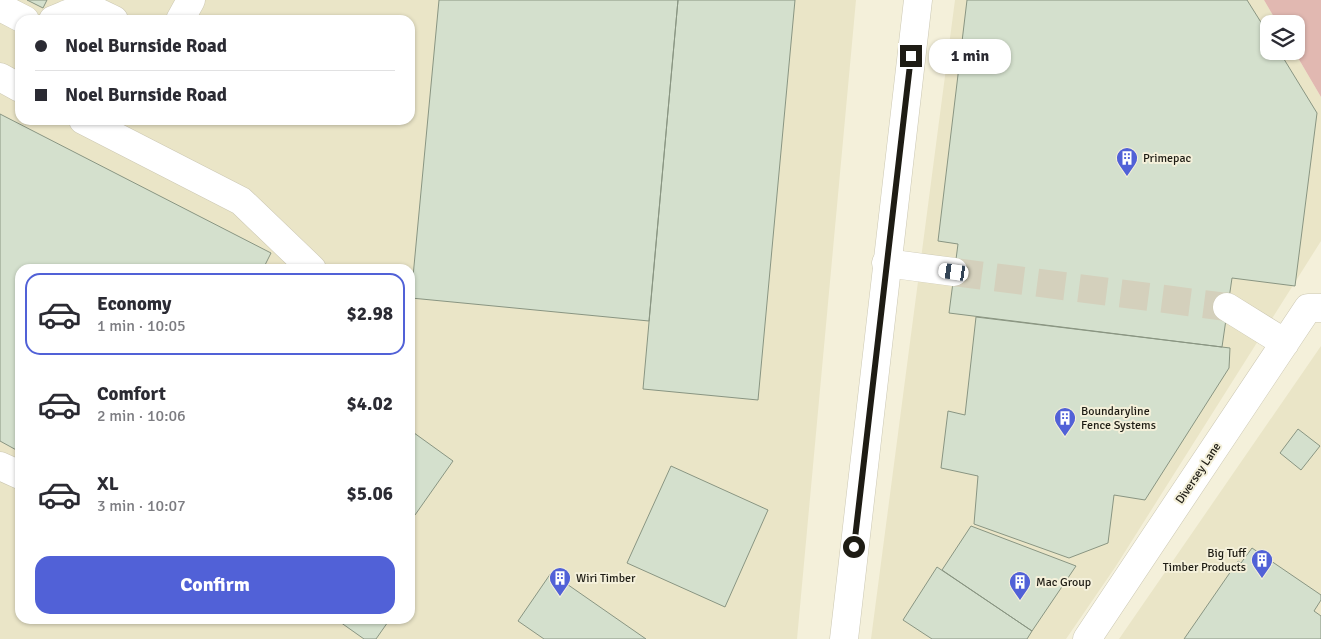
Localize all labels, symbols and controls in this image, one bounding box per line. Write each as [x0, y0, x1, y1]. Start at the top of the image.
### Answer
map controls [1260, 15, 1305, 60]
button: layers [1260, 15, 1305, 60]
text: Noel Burnside Road [65, 34, 227, 58]
callout: 1 min [928, 38, 1011, 74]
route end [900, 45, 922, 67]
text: 1 min [951, 46, 989, 66]
text: Noel Burnside Road [65, 83, 227, 107]
building icon: Primepac [1115, 146, 1139, 177]
place label: Primepac [1143, 151, 1191, 166]
car [938, 262, 969, 282]
icon: car [37, 292, 82, 337]
text: Economy [97, 292, 171, 316]
text: $2.98 [347, 302, 393, 326]
text: 1 min · 10:05 [97, 316, 186, 336]
icon: car [37, 382, 82, 427]
text: Comfort [97, 382, 166, 406]
text: $4.02 [347, 392, 393, 416]
place label: Boundaryline Fence Systems [1081, 404, 1156, 433]
text: 2 min · 10:06 [97, 406, 186, 426]
building icon: Boundaryline Fence Systems [1053, 406, 1077, 437]
street label: Diversey Lane [1172, 440, 1224, 507]
icon: car [37, 472, 82, 517]
text: XL [97, 472, 119, 496]
text: $5.06 [347, 482, 393, 506]
text: 3 min · 10:07 [97, 496, 186, 516]
route start [843, 536, 865, 558]
place label: Big Tuff Timber Products [1163, 546, 1247, 575]
building icon: Big Tuff Timber Products [1250, 548, 1274, 579]
button: Confirm [35, 556, 395, 614]
building icon: Wiri Timber [548, 566, 572, 597]
building icon: Mac Group [1008, 570, 1032, 601]
place label: Wiri Timber [576, 571, 636, 586]
place label: Mac Group [1036, 575, 1091, 590]

